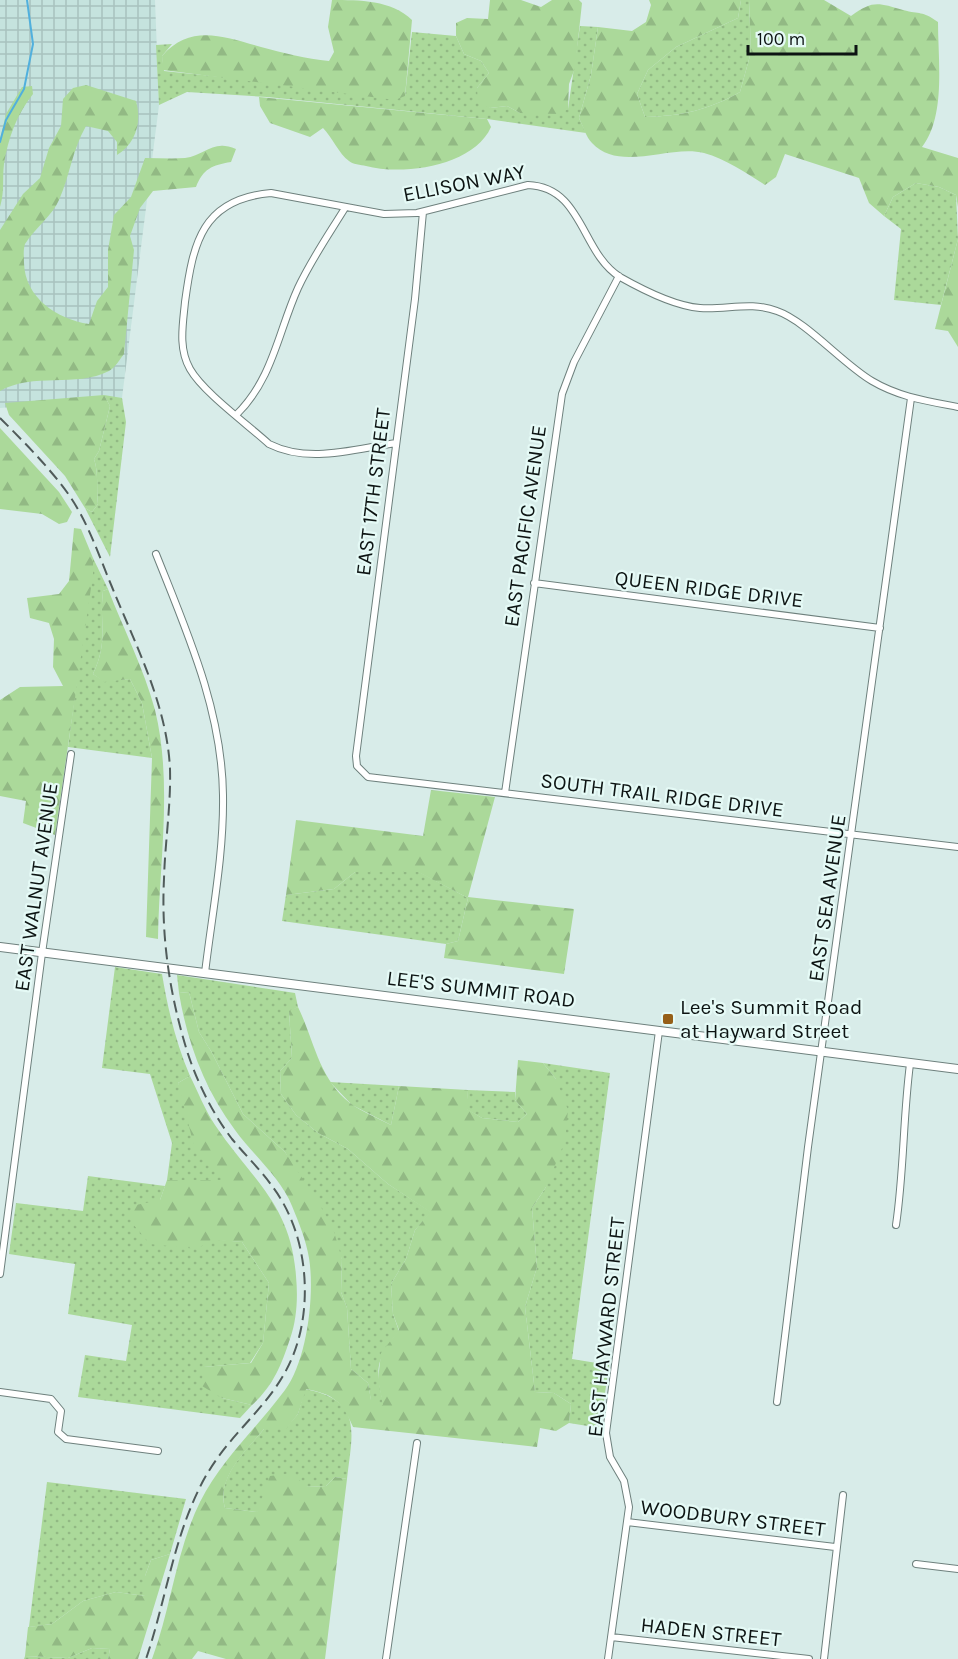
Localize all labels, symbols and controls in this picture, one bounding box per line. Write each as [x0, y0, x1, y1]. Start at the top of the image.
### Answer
scale bar [748, 18, 856, 56]
text: 100 m [757, 28, 805, 50]
street label: ELLISON WAY [401, 159, 528, 207]
street label: EAST 17TH STREET [351, 406, 395, 577]
street label: EAST PACIFIC AVENUE [499, 424, 551, 628]
street label: QUEEN RIDGE DRIVE [614, 566, 804, 612]
street label: SOUTH TRAIL RIDGE DRIVE [539, 768, 785, 822]
street label: EAST WALNUT AVENUE [9, 781, 63, 993]
street label: EAST SEA AVENUE [803, 813, 851, 983]
street label: LEE'S SUMMIT ROAD [385, 966, 577, 1012]
place label: Lee's Summit Road at Hayward Street [680, 995, 862, 1043]
marker: Lee's Summit Road at Hayward Street [661, 1012, 675, 1026]
street label: EAST HAYWARD STREET [583, 1215, 630, 1438]
street label: WOODBURY STREET [639, 1495, 827, 1541]
street label: HADEN STREET [639, 1613, 783, 1651]

